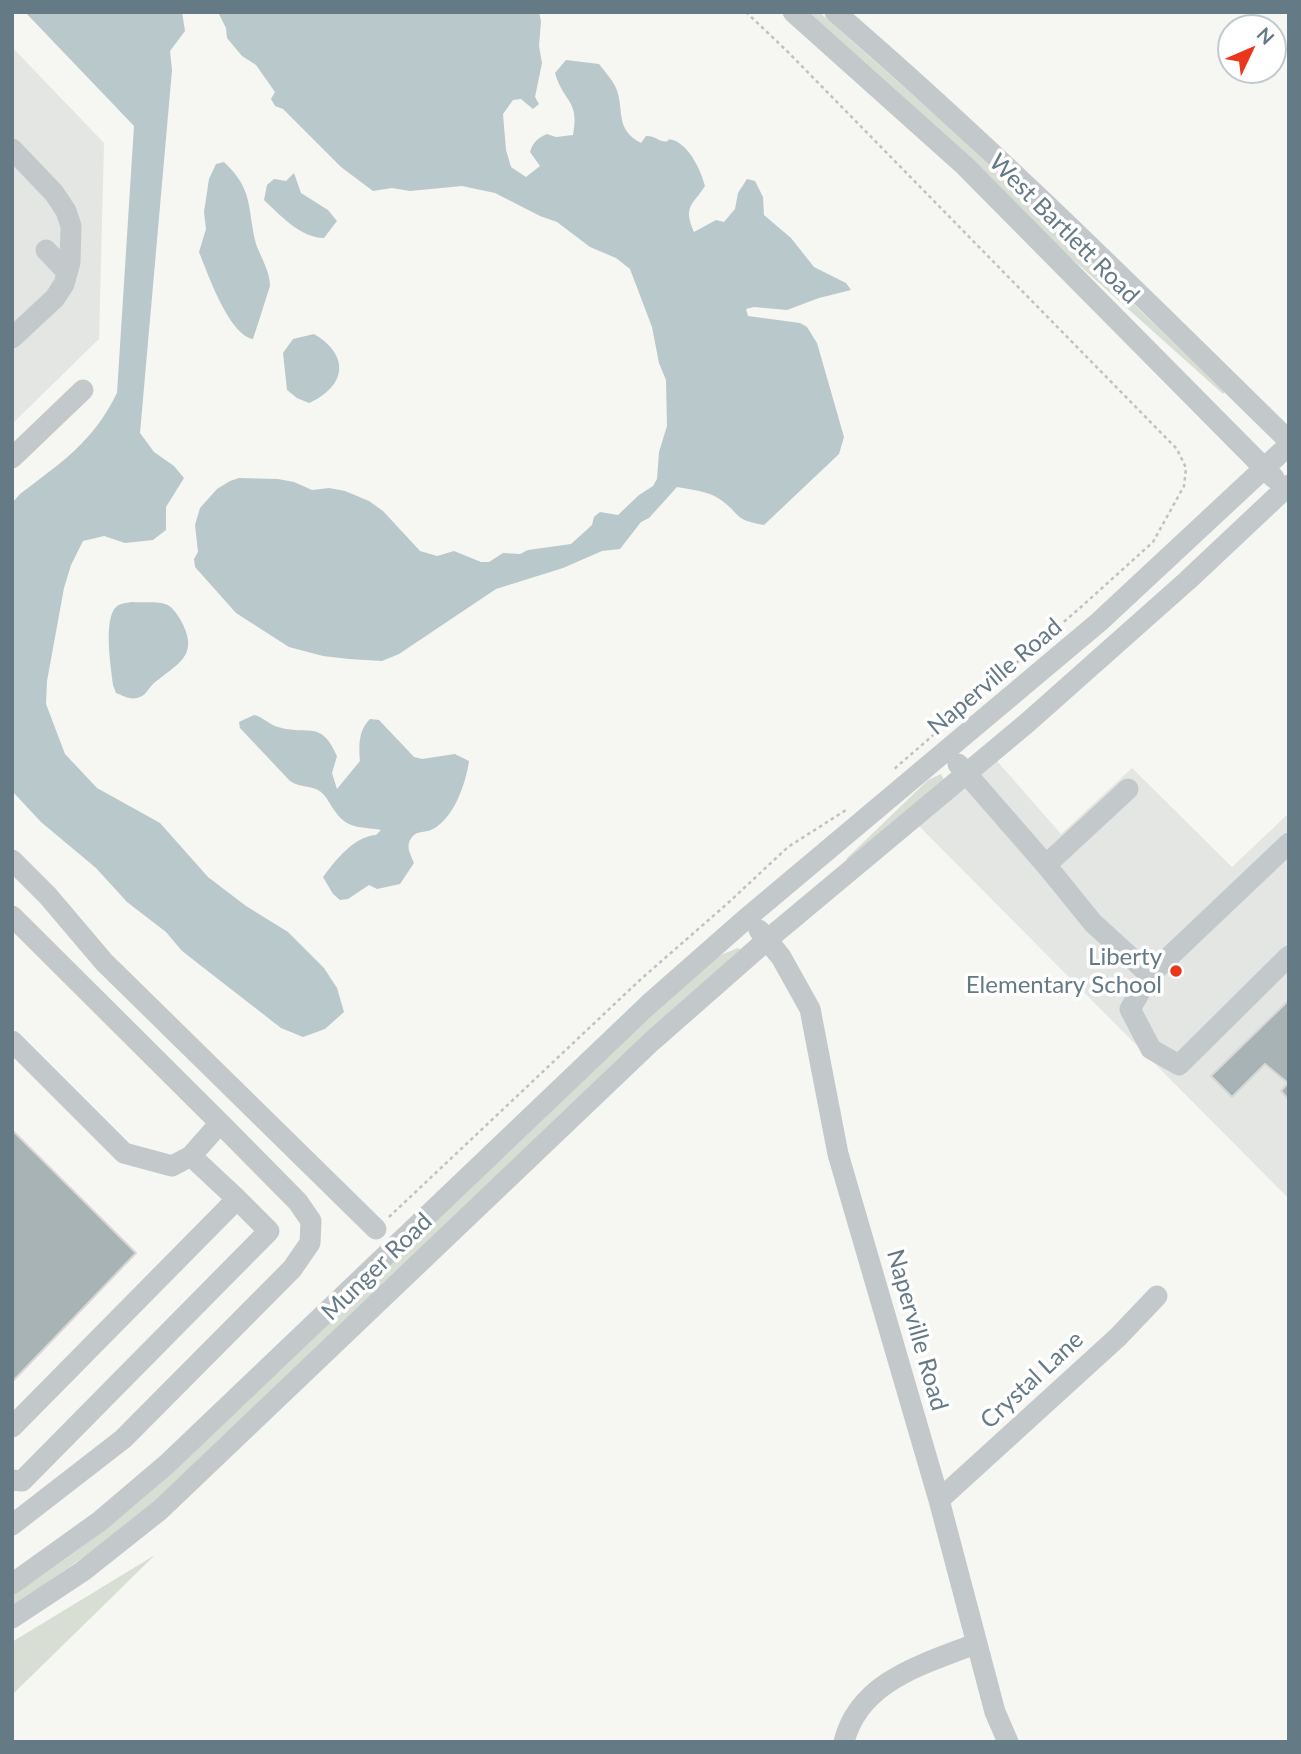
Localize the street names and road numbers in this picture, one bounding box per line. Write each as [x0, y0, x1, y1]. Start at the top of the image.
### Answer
street label: West Bartlett Road [983, 148, 1145, 310]
street label: Naperville Road [922, 613, 1068, 741]
street label: Munger Road [316, 1207, 438, 1327]
street label: Naperville Road [880, 1246, 954, 1414]
street label: Crystal Lane [975, 1325, 1089, 1435]

